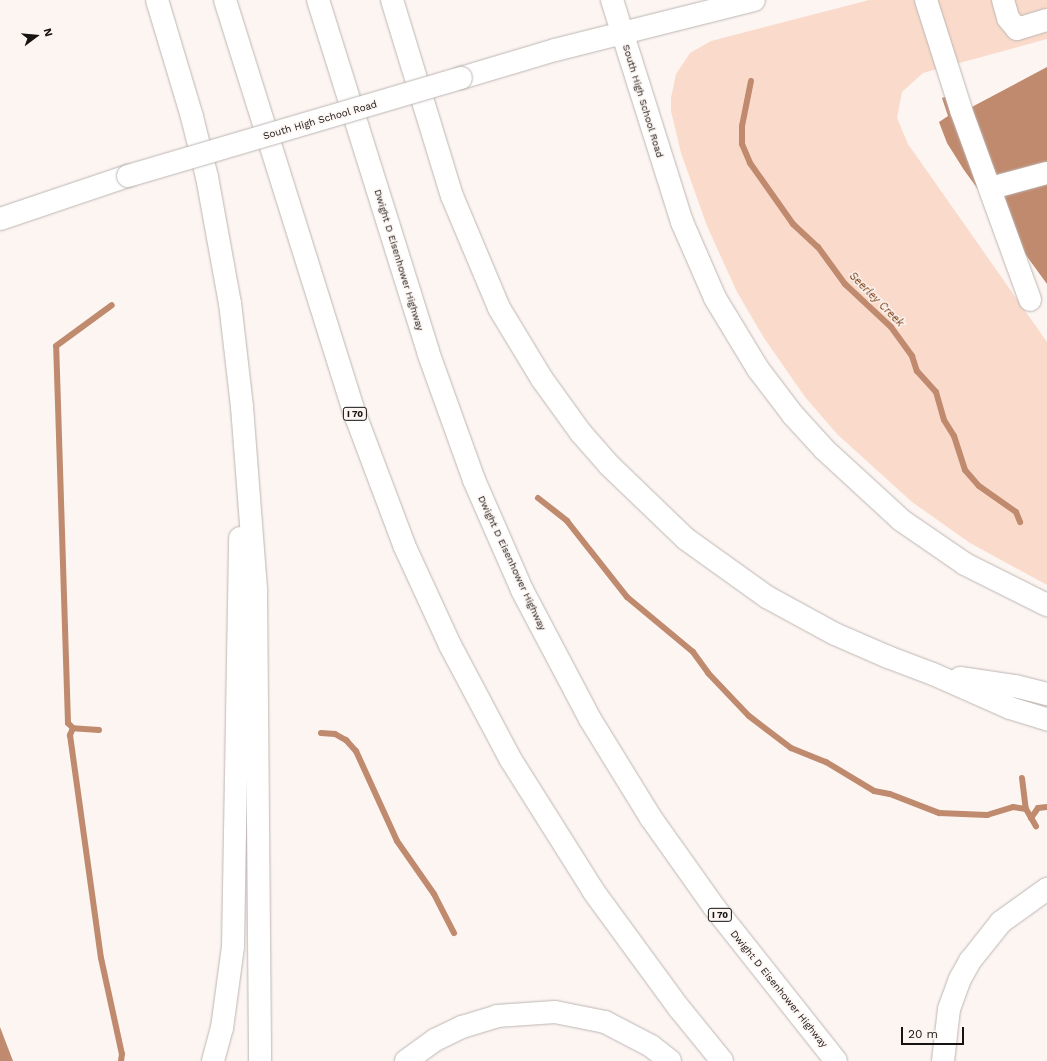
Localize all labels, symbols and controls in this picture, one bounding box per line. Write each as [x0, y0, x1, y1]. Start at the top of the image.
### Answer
north arrow [16, 16, 56, 56]
text: N [41, 27, 55, 38]
street label: South High School Road [620, 43, 666, 159]
street label: South High School Road [261, 98, 379, 142]
street label: Dwight D Eisenhower Highway [372, 188, 426, 332]
water label: Seerley Creek [846, 270, 906, 330]
road number: I 70 [342, 407, 368, 421]
street label: Dwight D Eisenhower Highway [475, 494, 549, 632]
road number: I 70 [707, 908, 733, 922]
street label: Dwight D Eisenhower Highway [728, 928, 830, 1050]
scale bar [903, 1019, 966, 1045]
text: 20 m [908, 1027, 938, 1041]

